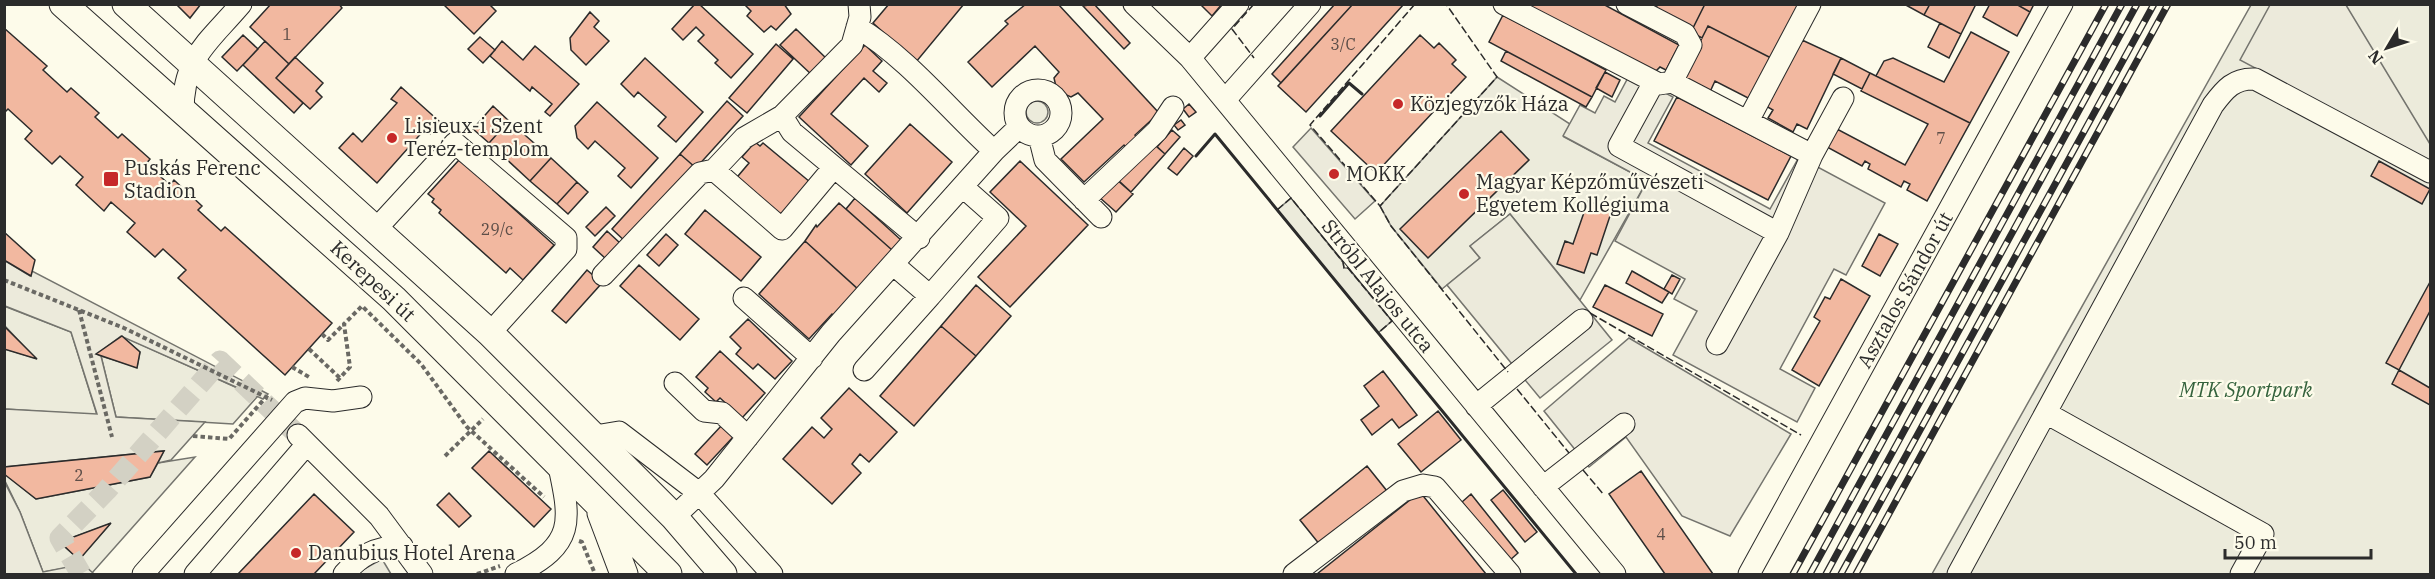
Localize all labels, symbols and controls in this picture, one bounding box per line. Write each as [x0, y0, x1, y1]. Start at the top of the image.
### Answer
north arrow [2357, 18, 2417, 78]
house number: 1 [282, 24, 292, 44]
house number: 3/C [1330, 34, 1356, 54]
text: N [2364, 46, 2387, 69]
place label: Közjegyzők Háza [1410, 90, 1569, 117]
marker: Közjegyzők Háza [1391, 97, 1405, 111]
place label: Lisieux-i Szent Teréz-templom [404, 112, 549, 162]
house number: 7 [1936, 128, 1946, 148]
marker: Lisieux-i Szent Teréz-templom [385, 131, 399, 145]
place label: Puskás Ferenc Stadion [124, 154, 261, 204]
place label: MOKK [1346, 160, 1406, 187]
marker: MOKK [1327, 167, 1341, 181]
place label: Magyar Képzőművészeti Egyetem Kollégiuma [1476, 168, 1704, 218]
marker: Puskás Ferenc Stadion [102, 170, 120, 188]
marker: Magyar Képzőművészeti Egyetem Kollégiuma [1457, 187, 1471, 201]
street label: Asztalos Sándor út [1850, 207, 1959, 373]
street label: Stróbl Alajos utca [1316, 213, 1441, 358]
house number: 29/c [481, 219, 513, 239]
street label: Kerepesi út [325, 234, 422, 327]
park label: MTK Sportpark [2178, 376, 2313, 403]
house number: 2 [74, 465, 84, 485]
scale bar [2225, 522, 2370, 560]
house number: 4 [1656, 524, 1666, 544]
text: 50 m [2234, 531, 2277, 554]
place label: Danubius Hotel Arena [308, 539, 516, 566]
marker: Danubius Hotel Arena [289, 546, 303, 560]

